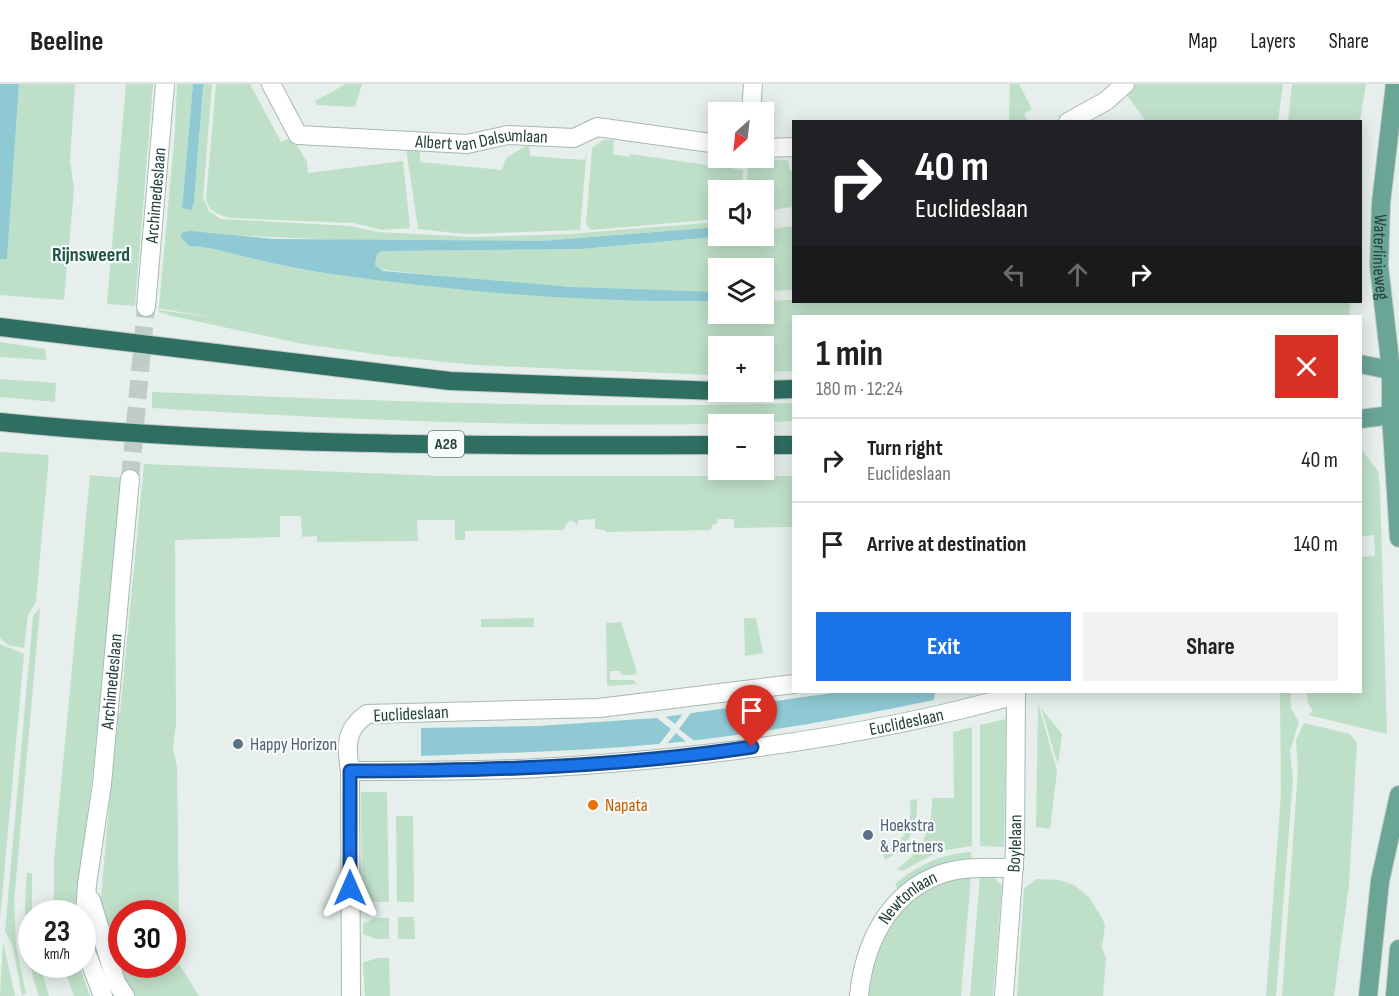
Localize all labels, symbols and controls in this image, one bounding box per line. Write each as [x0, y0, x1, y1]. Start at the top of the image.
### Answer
text: Beeline [30, 25, 103, 58]
text: Map [1188, 29, 1217, 54]
text: Layers [1250, 29, 1296, 54]
text: Share [1329, 29, 1369, 54]
north arrow [708, 102, 774, 168]
map controls [708, 102, 774, 480]
street label: Albert van Dalsumlaan [414, 124, 548, 155]
text: 40 m [915, 142, 989, 193]
icon: right [816, 144, 894, 222]
street label: Archimedeslaan [141, 147, 170, 245]
button: sound [708, 180, 774, 246]
text: Euclideslaan [915, 193, 1028, 225]
street label: Waterlinieweg [1368, 214, 1393, 301]
district label: Rijnsweerd [52, 243, 130, 267]
button: layers [708, 258, 774, 324]
icon: left [998, 258, 1031, 291]
icon: ahead [1061, 258, 1094, 291]
icon: right [1124, 258, 1157, 291]
text: 1 min [816, 333, 883, 376]
button: close [1275, 335, 1338, 398]
button: + [708, 336, 774, 402]
text: 180 m · 12:24 [816, 377, 903, 401]
button: − [708, 414, 774, 480]
road number: A28 [428, 431, 464, 457]
text: Turn right [867, 435, 943, 462]
icon: right [816, 444, 849, 477]
text: 40 m [1301, 447, 1338, 474]
text: Euclideslaan [867, 462, 951, 486]
icon: arrive [816, 528, 849, 561]
text: Arrive at destination [867, 531, 1026, 558]
text: 140 m [1294, 531, 1338, 558]
button: Exit [816, 612, 1071, 681]
button: Share [1083, 612, 1338, 681]
street label: Archimedeslaan [96, 633, 126, 731]
pin [726, 685, 777, 747]
icon: arrive [735, 694, 768, 727]
street label: Euclideslaan [373, 702, 449, 726]
street label: Euclideslaan [867, 704, 946, 740]
place label: Happy Horizon [250, 734, 337, 755]
marker: Happy Horizon [231, 737, 245, 751]
place label: Napata [605, 795, 648, 816]
marker: Napata [586, 798, 600, 812]
street label: Boylelaan [1003, 814, 1026, 873]
place label: Hoekstra & Partners [880, 815, 943, 857]
marker: Hoekstra & Partners [861, 828, 875, 842]
position arrow [318, 856, 382, 920]
street label: Newtonlaan [873, 866, 940, 928]
speed limit sign: 30 [108, 900, 186, 978]
text: 23 [44, 914, 70, 950]
text: km/h [44, 945, 70, 964]

